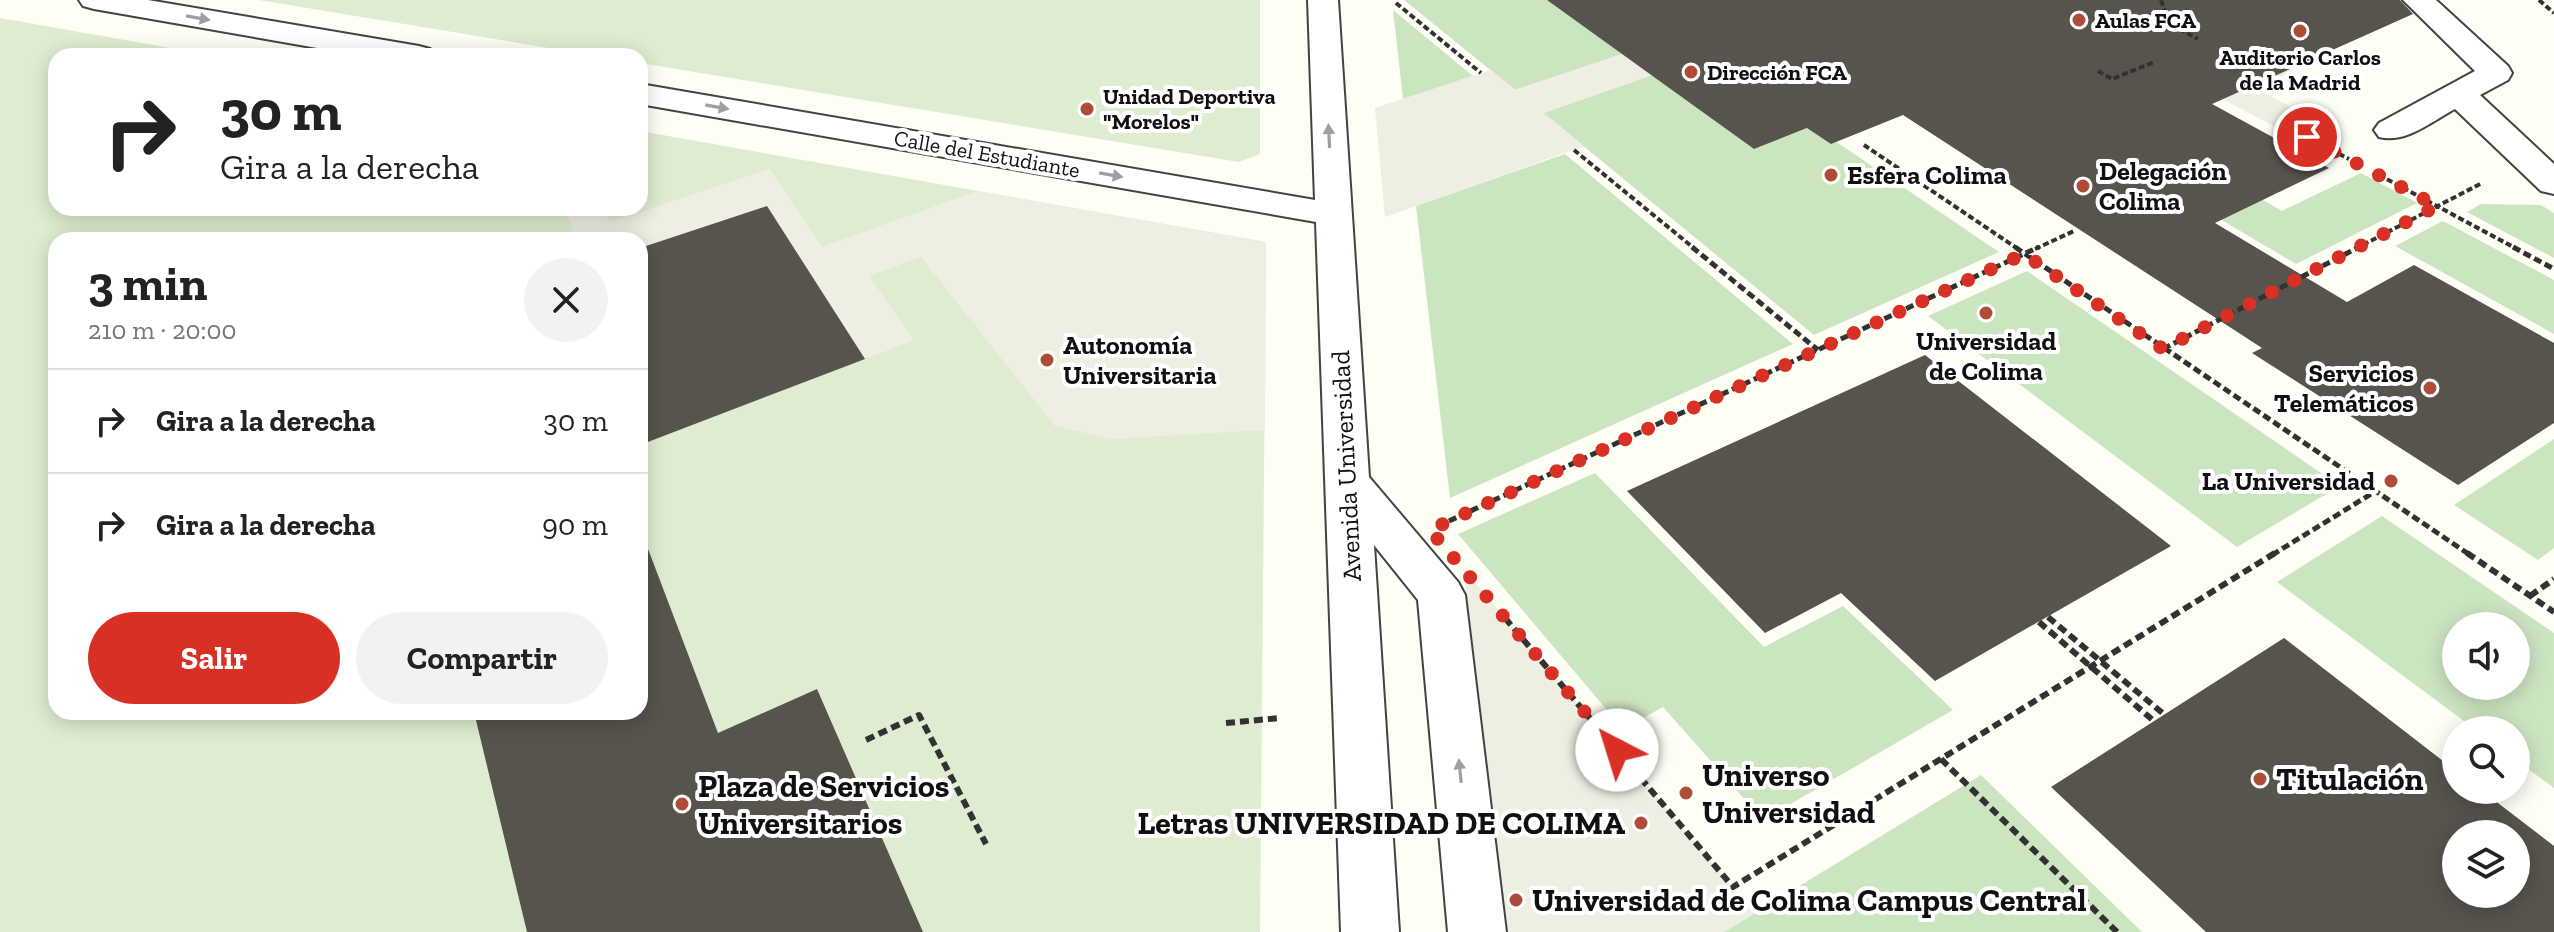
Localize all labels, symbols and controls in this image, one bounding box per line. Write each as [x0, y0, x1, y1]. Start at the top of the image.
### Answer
place label: Aulas FCA [2095, 7, 2197, 34]
marker: Aulas FCA [2070, 11, 2088, 29]
one-way arrow [186, 12, 211, 25]
marker: Auditorio Carlos de la Madrid [2291, 22, 2309, 40]
place label: Auditorio Carlos de la Madrid [2219, 44, 2381, 96]
place label: Dirección FCA [1707, 59, 1848, 86]
marker: Dirección FCA [1682, 63, 1700, 81]
text: 30 m [220, 77, 342, 144]
icon: right [88, 80, 192, 184]
place label: Unidad Deportiva "Morelos" [1103, 83, 1276, 135]
marker: Unidad Deportiva "Morelos" [1078, 100, 1096, 118]
one-way arrow [705, 102, 730, 114]
pin [2273, 103, 2341, 171]
icon: arrive [2285, 115, 2329, 159]
one-way arrow [1323, 123, 1336, 148]
street label: Calle del Estudiante [892, 124, 1082, 184]
text: Gira a la derecha [220, 145, 479, 188]
place label: Delegación Colima [2099, 155, 2227, 217]
place label: Esfera Colima [1847, 159, 2007, 191]
marker: Esfera Colima [1822, 166, 1840, 184]
one-way arrow [1099, 170, 1124, 182]
marker: Delegación Colima [2074, 177, 2092, 195]
text: 3 min [88, 255, 207, 312]
button: close [524, 258, 608, 342]
marker: Universidad de Colima [1977, 304, 1995, 322]
text: 210 m · 20:00 [88, 314, 236, 346]
place label: Universidad de Colima [1916, 325, 2056, 387]
place label: Autonomía Universitaria [1063, 329, 1217, 391]
street label: Avenida Universidad [1324, 350, 1368, 582]
marker: Autonomía Universitaria [1038, 351, 1056, 369]
place label: Servicios Telemáticos [2274, 357, 2414, 419]
marker: Servicios Telemáticos [2421, 379, 2439, 397]
icon: right [88, 399, 132, 443]
text: Gira a la derecha [156, 403, 376, 439]
text: 30 m [543, 403, 608, 439]
place label: La Universidad [2202, 465, 2375, 497]
marker: La Universidad [2382, 472, 2400, 490]
icon: right [88, 503, 132, 547]
text: Gira a la derecha [156, 507, 376, 543]
text: 90 m [542, 507, 608, 543]
button: Salir [88, 612, 340, 704]
button: Compartir [356, 612, 608, 704]
map controls [2442, 612, 2530, 908]
button: sound [2442, 612, 2530, 700]
position arrow [1575, 708, 1659, 792]
button: search [2442, 716, 2530, 804]
place label: Universo Universidad [1702, 756, 1875, 831]
one-way arrow [1453, 758, 1466, 783]
place label: Titulación [2276, 760, 2424, 798]
place label: Plaza de Servicios Universitarios [698, 767, 949, 842]
marker: Titulación [2251, 770, 2269, 788]
marker: Universo Universidad [1677, 784, 1695, 802]
marker: Plaza de Servicios Universitarios [673, 795, 691, 813]
place label: Letras UNIVERSIDAD DE COLIMA [1137, 804, 1625, 842]
marker: Letras UNIVERSIDAD DE COLIMA [1632, 814, 1650, 832]
button: layers [2442, 820, 2530, 908]
place label: Universidad de Colima Campus Central [1532, 881, 2087, 919]
marker: Universidad de Colima Campus Central [1507, 891, 1525, 909]

